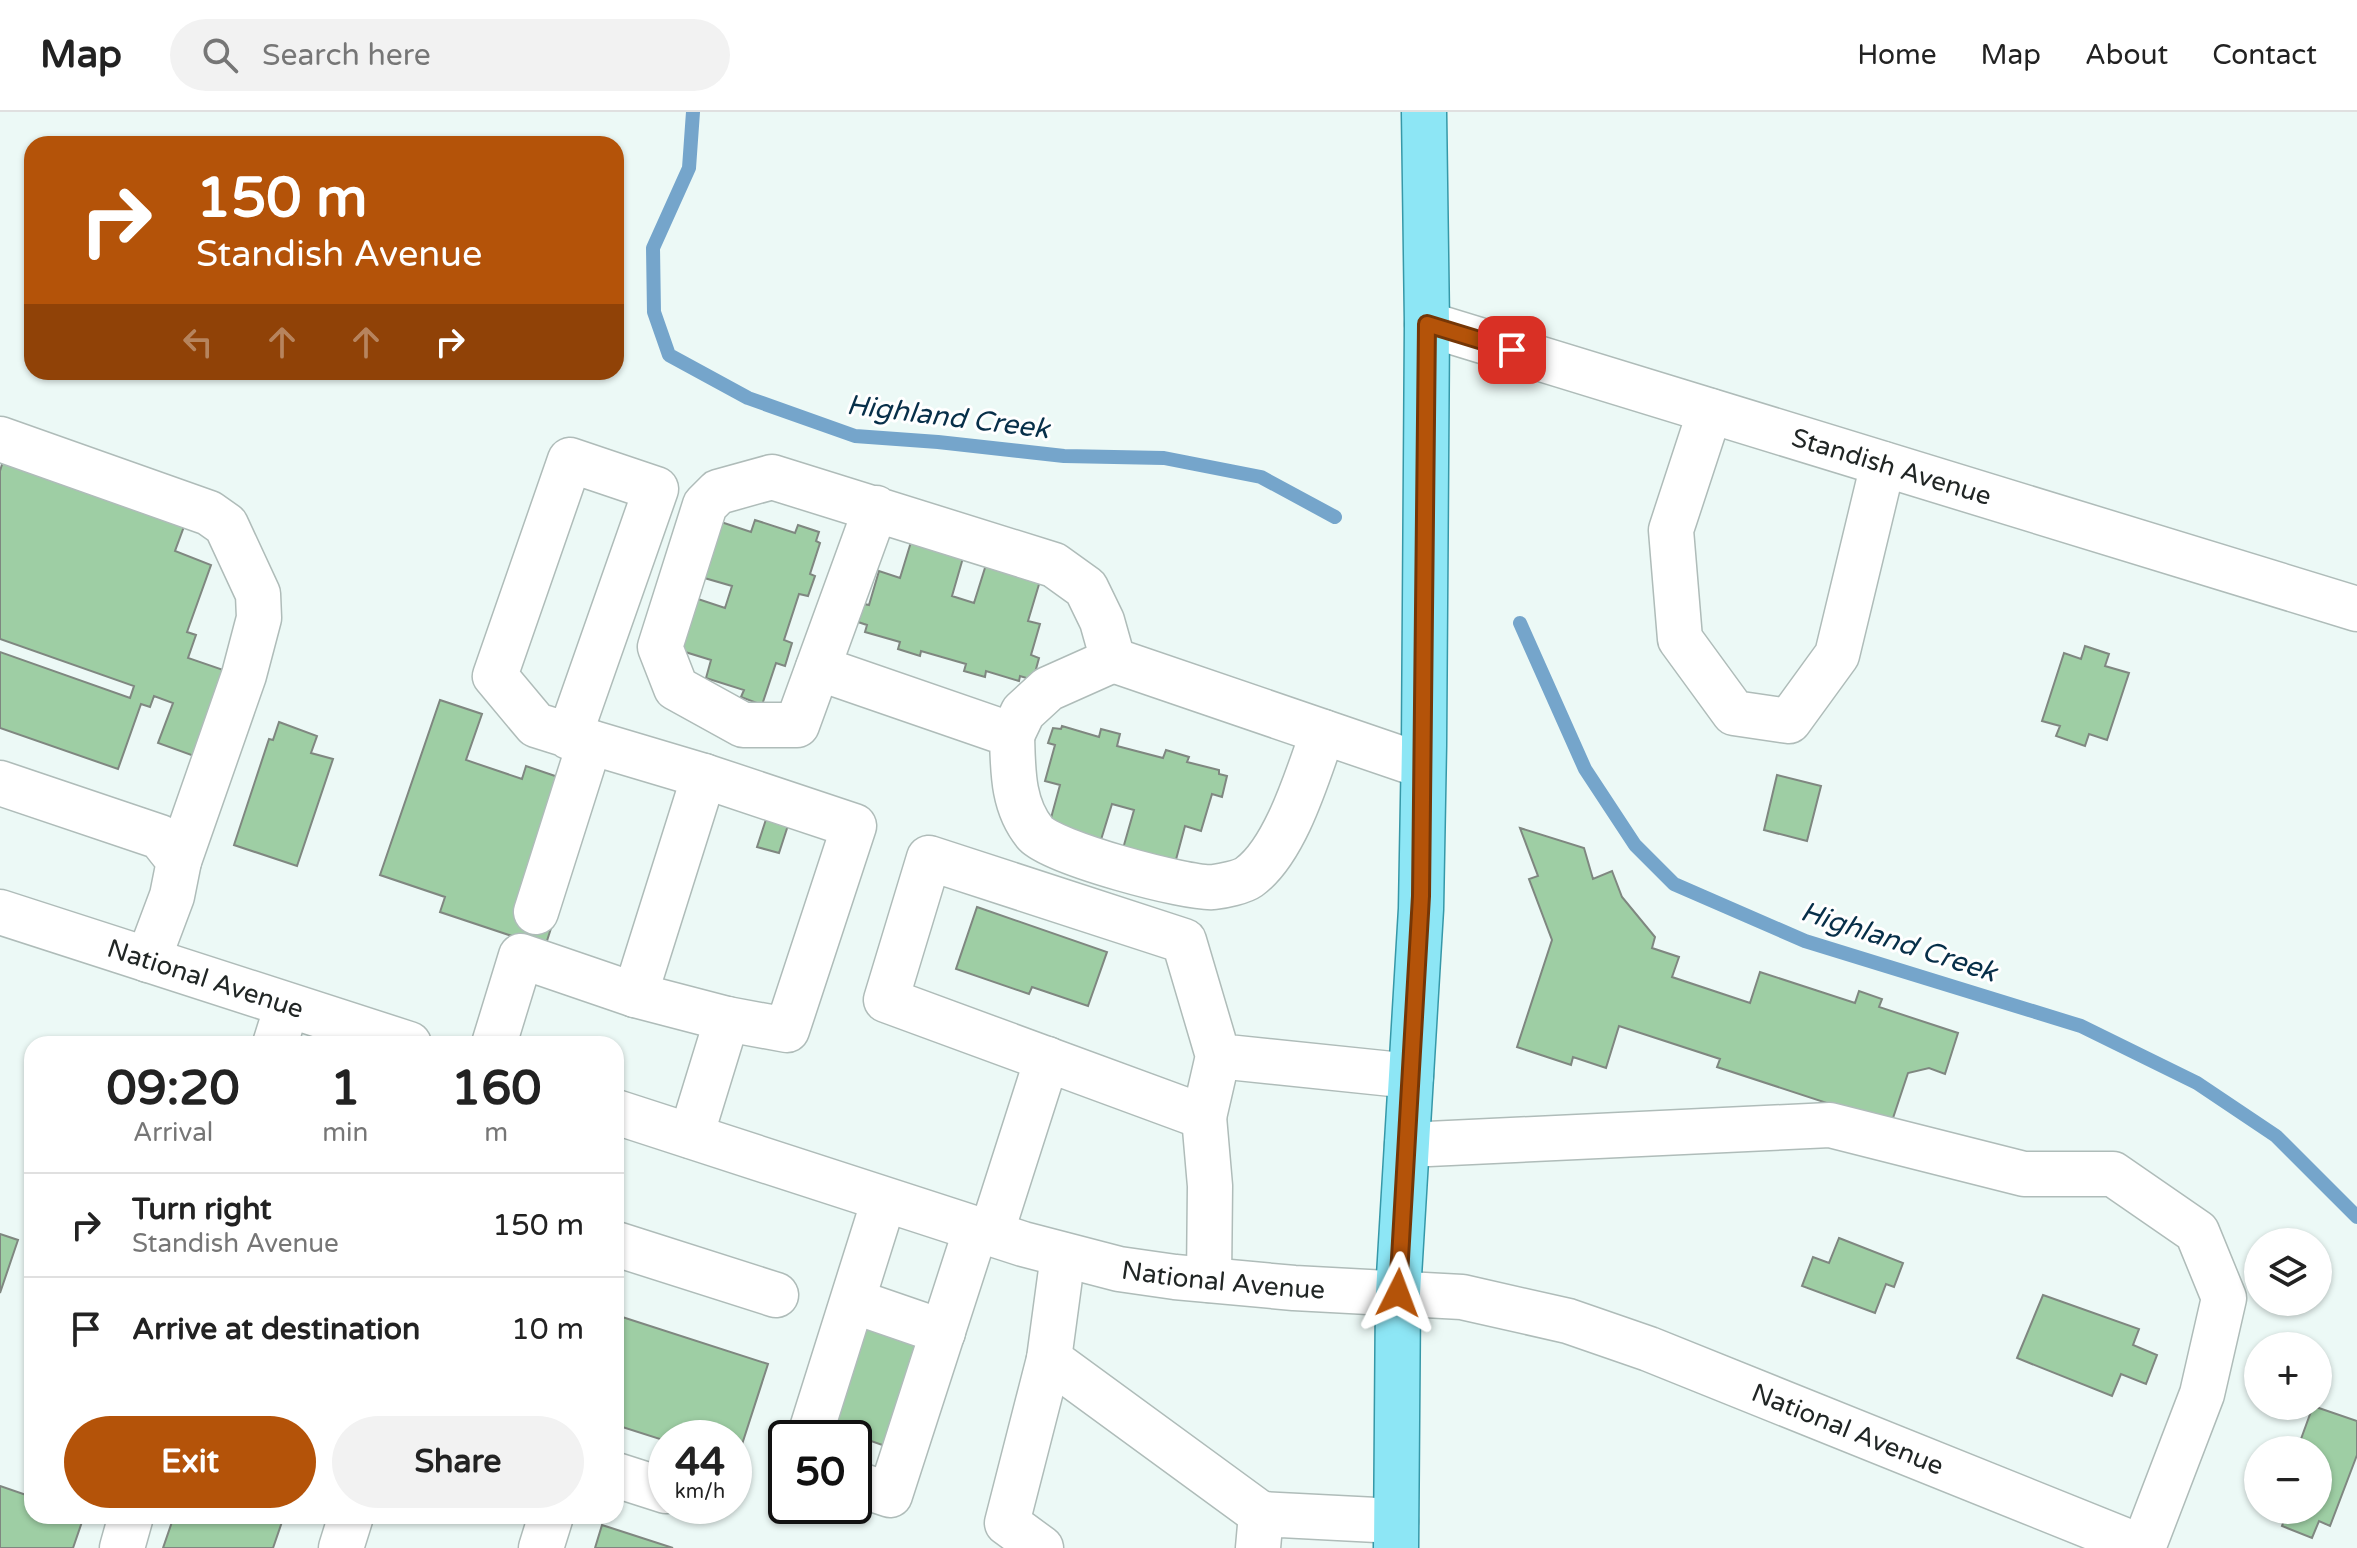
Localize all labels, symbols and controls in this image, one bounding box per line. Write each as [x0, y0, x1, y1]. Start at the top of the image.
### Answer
search box [170, 19, 730, 91]
text: Map [40, 32, 122, 78]
icon: search [198, 33, 242, 77]
text: Search here [262, 37, 431, 74]
text: Home [1857, 38, 1937, 72]
text: Map [1981, 38, 2041, 72]
text: About [2085, 38, 2168, 72]
text: Contact [2212, 38, 2317, 72]
text: 150 m [196, 165, 367, 232]
icon: right [64, 168, 168, 272]
text: Standish Avenue [196, 233, 482, 276]
pin [1478, 316, 1546, 384]
icon: left [176, 320, 220, 364]
icon: ahead [260, 320, 304, 364]
icon: ahead [344, 320, 388, 364]
icon: right [428, 320, 472, 364]
icon: arrive [1490, 328, 1534, 372]
water label: Highland Creek [845, 388, 1053, 446]
street label: Standish Avenue [1788, 422, 1995, 512]
water label: Highland Creek [1797, 894, 2002, 990]
street label: National Avenue [103, 933, 307, 1025]
text: 09:20 [107, 1060, 240, 1118]
text: 1 [330, 1060, 360, 1118]
text: 160 [451, 1060, 541, 1118]
text: Arrival [133, 1117, 213, 1148]
text: min [322, 1117, 368, 1148]
text: m [484, 1117, 508, 1148]
text: Turn right [132, 1191, 272, 1228]
icon: right [64, 1203, 108, 1247]
text: 150 m [492, 1207, 584, 1244]
text: Standish Avenue [132, 1228, 339, 1259]
map controls [2244, 1228, 2332, 1524]
button: layers [2244, 1228, 2332, 1316]
position arrow [1356, 1251, 1440, 1335]
street label: National Avenue [1120, 1255, 1326, 1306]
icon: arrive [64, 1307, 108, 1351]
text: Arrive at destination [132, 1311, 420, 1348]
text: 10 m [511, 1311, 584, 1348]
button: + [2244, 1332, 2332, 1420]
street label: National Avenue [1747, 1377, 1948, 1482]
button: Exit [64, 1416, 316, 1508]
button: Share [332, 1416, 584, 1508]
speed limit sign: 50 [768, 1420, 872, 1524]
button: − [2244, 1436, 2332, 1524]
text: 44 [675, 1438, 725, 1486]
text: km/h [675, 1480, 725, 1504]

